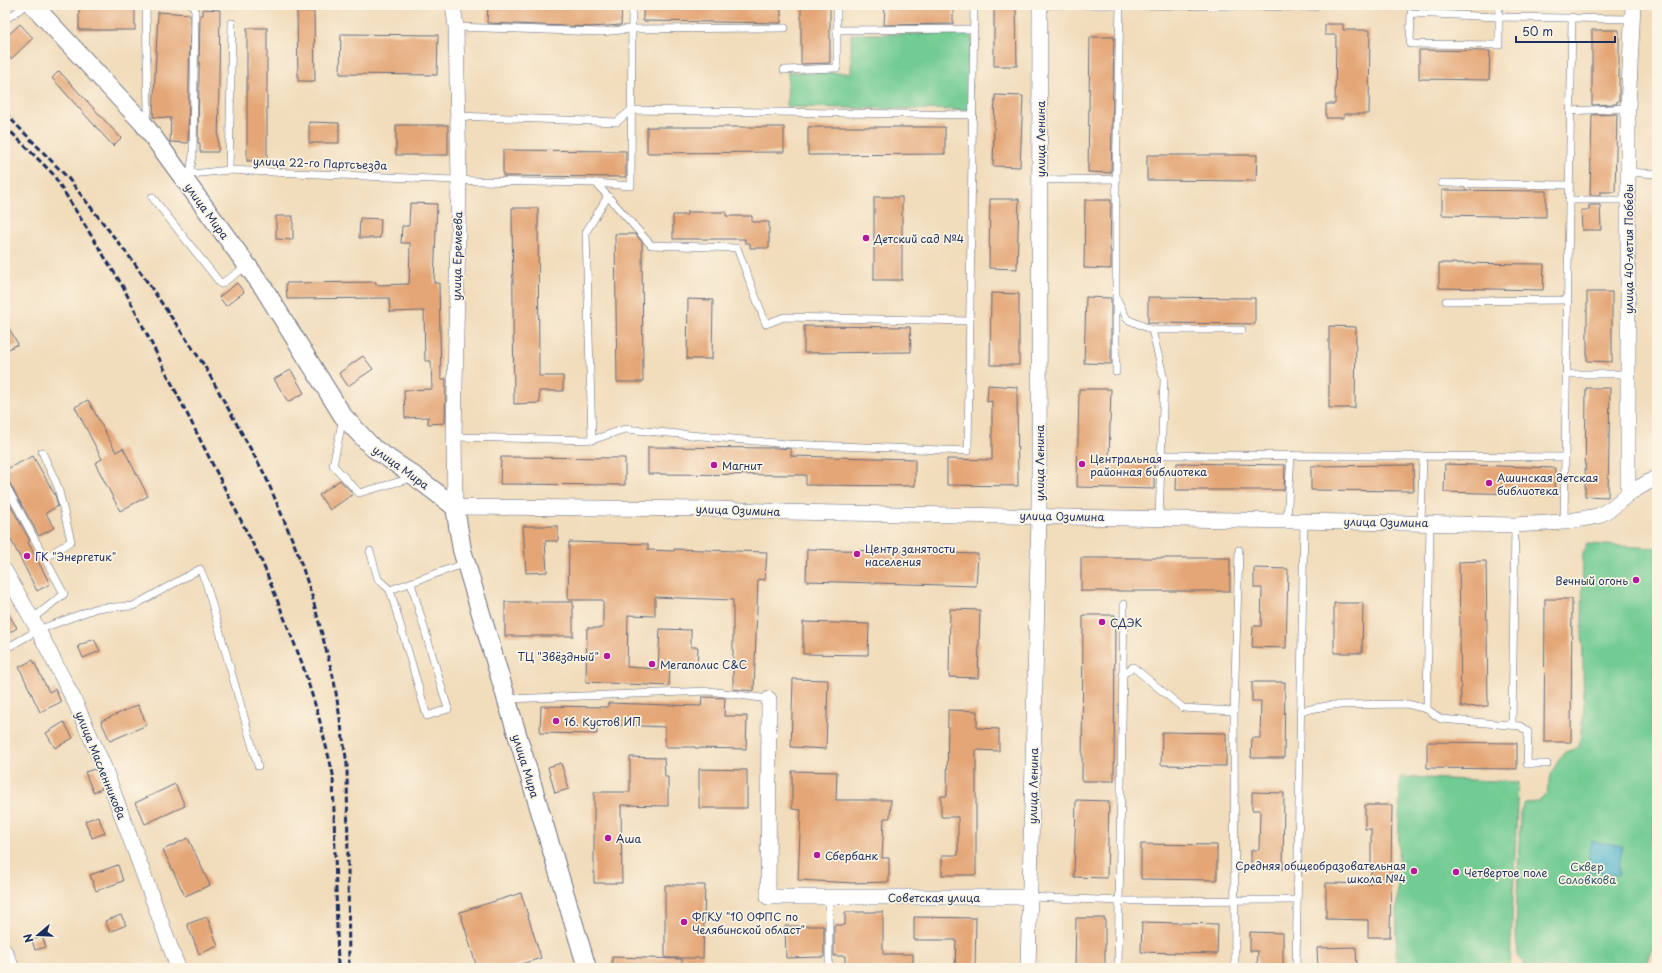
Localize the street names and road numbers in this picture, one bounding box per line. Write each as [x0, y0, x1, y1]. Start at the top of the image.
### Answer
street label: улица Ленина [1032, 101, 1049, 177]
street label: улица 22-го Партсъезда [253, 152, 388, 174]
street label: улица Мира [181, 179, 233, 243]
street label: улица 40-летия Победы [1620, 184, 1637, 314]
street label: улица Еремеева [448, 211, 466, 301]
street label: улица Ленина [1031, 425, 1048, 501]
street label: улица Мира [369, 441, 433, 493]
street label: улица Озимина [695, 500, 781, 520]
street label: улица Озимина [1019, 507, 1105, 525]
street label: улица Озимина [1343, 513, 1429, 531]
street label: улица Масленникова [71, 708, 131, 822]
street label: улица Мира [508, 732, 544, 800]
street label: улица Ленина [1024, 748, 1042, 824]
street label: Советская улица [888, 889, 980, 906]

